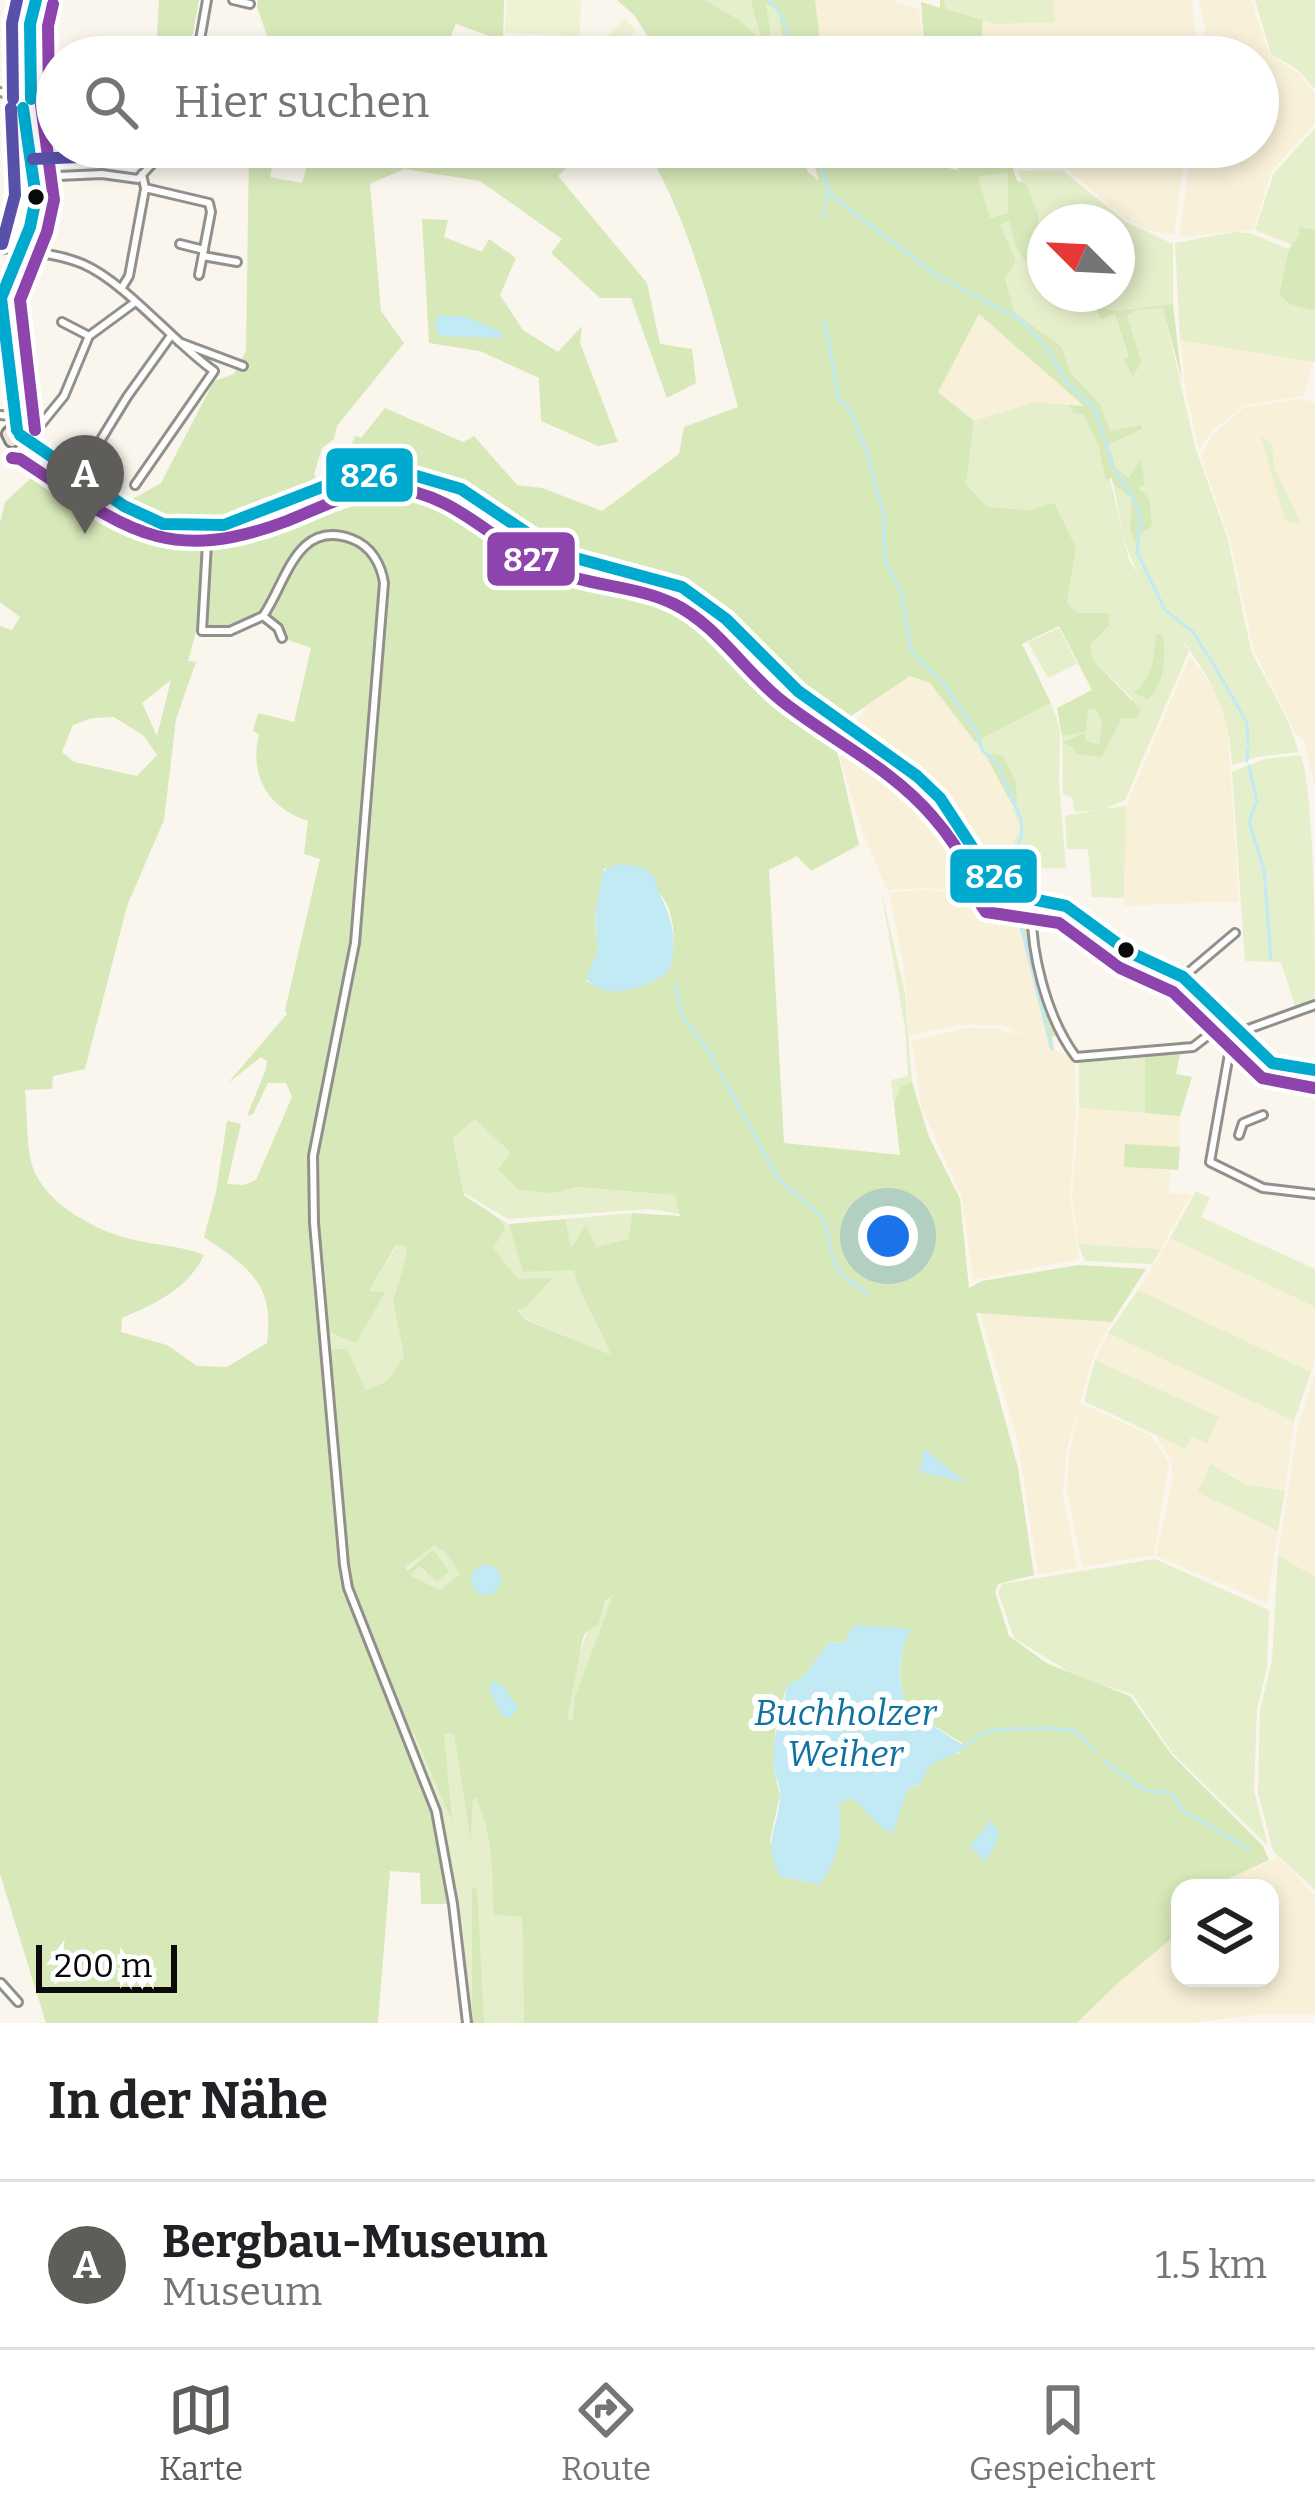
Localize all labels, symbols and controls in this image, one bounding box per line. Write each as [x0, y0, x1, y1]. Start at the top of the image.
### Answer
search box [36, 36, 1279, 168]
icon: search [78, 69, 144, 135]
text: Hier suchen [174, 75, 430, 129]
unlabelled marker [25, 186, 47, 208]
north arrow [1027, 204, 1135, 312]
pin: A [46, 435, 124, 534]
line badge: 826 [324, 446, 415, 504]
text: 826 [340, 456, 398, 496]
line badge: 827 [485, 530, 577, 588]
text: 827 [503, 540, 559, 580]
line badge: 826 [948, 847, 1039, 905]
text: 826 [965, 857, 1023, 897]
unlabelled marker [1115, 939, 1137, 961]
your location [858, 1206, 918, 1266]
water label: Buchholzer Weiher [754, 1691, 937, 1776]
map controls [1171, 1879, 1279, 1987]
button: layers [1171, 1879, 1279, 1987]
scale bar [36, 1939, 177, 1992]
text: 200 m [54, 1946, 152, 1986]
text: In der Nähe [48, 2070, 328, 2132]
text: Bergbau-Museum [162, 2215, 548, 2269]
text: A [73, 2242, 101, 2288]
text: 1.5 km [1156, 2242, 1267, 2288]
text: Museum [162, 2269, 322, 2315]
tab: Karte [159, 2377, 243, 2489]
tab: Route [561, 2377, 651, 2489]
tab: Gespeichert [969, 2377, 1156, 2489]

